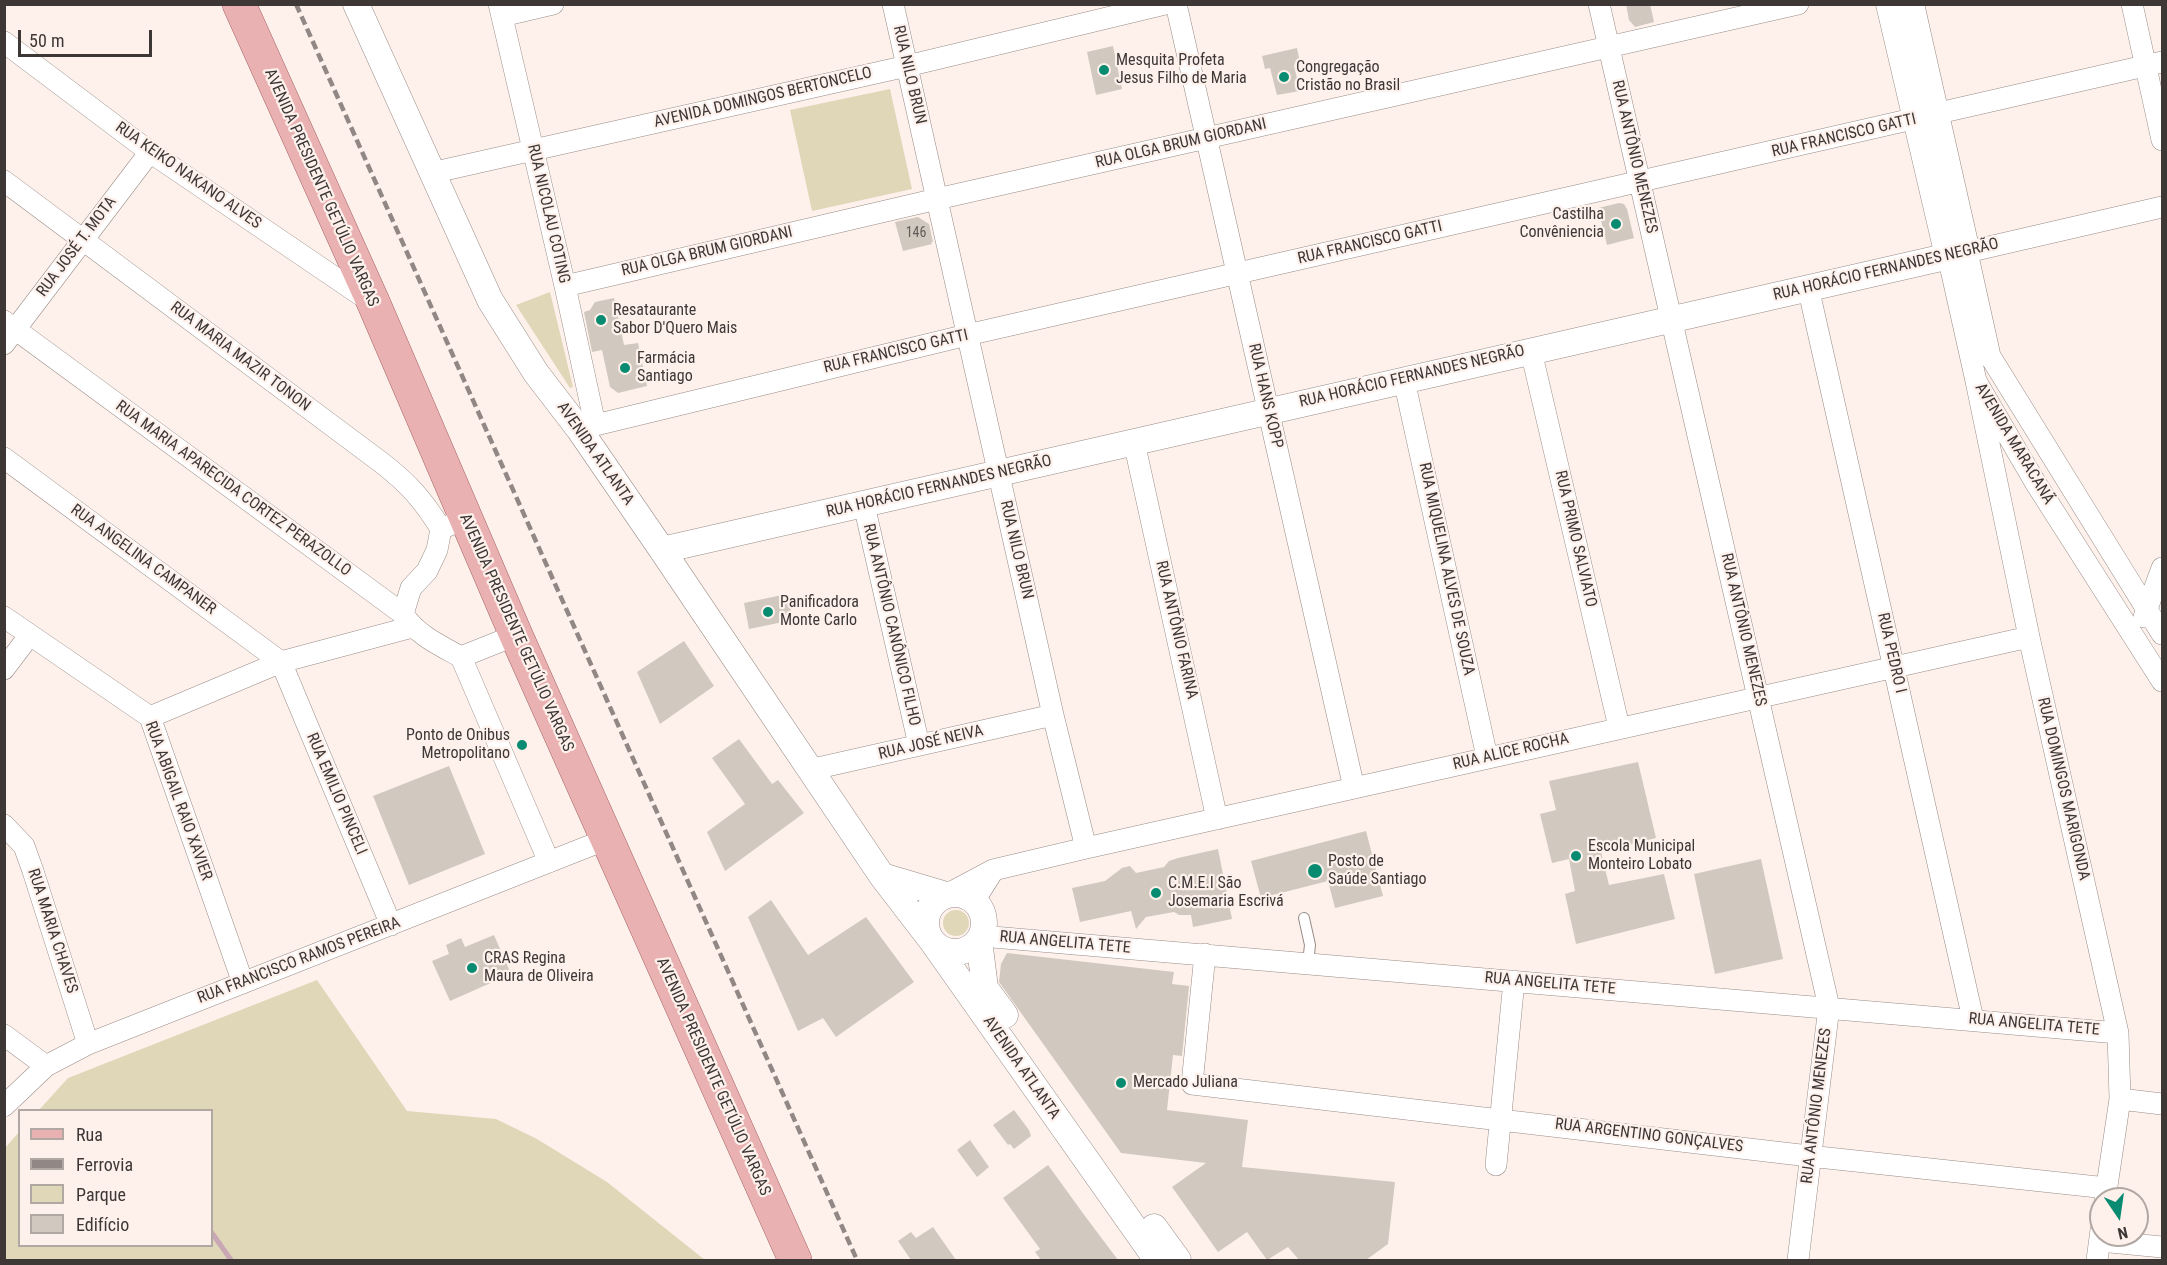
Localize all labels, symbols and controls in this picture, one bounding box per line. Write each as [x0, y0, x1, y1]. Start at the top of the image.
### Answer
scale bar [21, 18, 154, 56]
street label: RUA NILO BRUN [888, 24, 930, 126]
text: 50 m [29, 30, 64, 51]
place label: Mesquita Profeta Jesus Filho de Maria [1116, 51, 1247, 89]
place label: Congregação Cristão no Brasil [1296, 58, 1400, 96]
marker: Mesquita Profeta Jesus Filho de Maria [1097, 63, 1111, 77]
street label: AVENIDA DOMINGOS BERTONCELO [652, 64, 874, 132]
street label: AVENIDA PRESIDENTE GETÚLIO VARGAS [260, 66, 382, 310]
marker: Congregação Cristão no Brasil [1277, 70, 1291, 84]
street label: RUA ANTÔNIO MENEZES [1607, 79, 1661, 235]
street label: RUA FRANCISCO GATTI [1770, 110, 1918, 162]
street label: RUA OLGA BRUM GIORDANI [1094, 115, 1268, 173]
street label: RUA KEIKO NAKANO ALVES [111, 118, 265, 234]
street label: RUA NICOLAU COTING [523, 142, 573, 286]
street label: RUA JOSÉ T. MOTA [33, 193, 121, 301]
place label: Castilha Convêniencia [1520, 205, 1604, 243]
street label: RUA FRANCISCO GATTI [1296, 217, 1444, 269]
marker: Castilha Convêniencia [1609, 217, 1623, 231]
street label: RUA OLGA BRUM GIORDANI [620, 223, 794, 281]
house number: 146 [906, 225, 926, 241]
street label: RUA HORÁCIO FERNANDES NEGRÃO [1771, 235, 2001, 305]
street label: RUA MARIA MAZIR TONON [166, 298, 314, 416]
place label: Resataurante Sabor D'Quero Mais [613, 301, 737, 339]
marker: Resataurante Sabor D'Quero Mais [594, 313, 608, 327]
street label: RUA FRANCISCO GATTI [822, 326, 970, 378]
street label: RUA HANS KOPP [1244, 342, 1286, 450]
street label: RUA HORÁCIO FERNANDES NEGRÃO [1297, 342, 1527, 412]
place label: Farmácia Santiago [637, 349, 695, 387]
marker: Farmácia Santiago [618, 361, 632, 375]
street label: AVENIDA MARACANÃ [1970, 380, 2058, 508]
street label: RUA MARIA APARECIDA CORTEZ PERAZOLLO [112, 397, 354, 581]
street label: AVENIDA ATLANTA [552, 399, 638, 509]
street label: RUA HORÁCIO FERNANDES NEGRÃO [824, 452, 1054, 522]
street label: RUA MIQUELINA ALVES DE SOUZA [1414, 461, 1478, 677]
street label: RUA PRIMO SALVIATO [1550, 469, 1600, 609]
street label: RUA NILO BRUN [995, 499, 1037, 601]
street label: RUA ANGELINA CAMPANER [67, 501, 219, 619]
street label: AVENIDA PRESIDENTE GETÚLIO VARGAS [455, 511, 577, 755]
street label: RUA ANTÔNIO CANÔNICO FILHO [858, 522, 924, 728]
street label: RUA ANTÔNIO MENEZES [1716, 552, 1770, 708]
street label: RUA ANTÔNIO FARINA [1151, 559, 1201, 701]
place label: Panificadora Monte Carlo [780, 593, 859, 631]
marker: Panificadora Monte Carlo [761, 605, 775, 619]
street label: RUA PEDRO I [1872, 611, 1910, 695]
street label: RUA DOMINGOS MARIGONDA [2033, 696, 2093, 882]
street label: RUA ABIGAIL RAIO XAVIER [140, 719, 216, 883]
street label: RUA JOSÉ NEIVA [877, 722, 985, 764]
place label: Ponto de Onibus Metropolitano [406, 726, 510, 764]
street label: RUA ALICE ROCHA [1451, 729, 1571, 775]
street label: RUA EMILIO PINCELI [302, 730, 370, 858]
marker: Ponto de Onibus Metropolitano [515, 738, 529, 752]
place label: Escola Municipal Monteiro Lobato [1588, 837, 1695, 875]
marker: Escola Municipal Monteiro Lobato [1569, 849, 1583, 863]
place label: Posto de Saúde Santiago [1328, 852, 1427, 890]
marker: Posto de Saúde Santiago [1306, 862, 1324, 880]
street label: RUA MARIA CHAVES [23, 866, 81, 996]
place label: C.M.E.I São Josemaria Escrivá [1168, 874, 1284, 912]
marker: C.M.E.I São Josemaria Escrivá [1149, 886, 1163, 900]
street label: RUA FRANCISCO RAMOS PEREIRA [195, 913, 403, 1009]
street label: RUA ANGELITA TETE [999, 928, 1131, 958]
place label: CRAS Regina Maura de Oliveira [484, 949, 594, 987]
street label: AVENIDA PRESIDENTE GETÚLIO VARGAS [652, 955, 774, 1199]
marker: CRAS Regina Maura de Oliveira [465, 961, 479, 975]
street label: RUA ANGELITA TETE [1484, 969, 1616, 999]
street label: RUA ANGELITA TETE [1968, 1010, 2100, 1040]
street label: AVENIDA ATLANTA [978, 1013, 1064, 1123]
street label: RUA ANTÔNIO MENEZES [1798, 1027, 1836, 1185]
place label: Mercado Juliana [1133, 1073, 1238, 1093]
marker: Mercado Juliana [1114, 1076, 1128, 1090]
legend [18, 1109, 213, 1247]
street label: RUA ARGENTINO GONÇALVES [1554, 1115, 1744, 1157]
text: Rua [76, 1124, 103, 1145]
text: Ferrovia [76, 1154, 133, 1175]
text: Parque [76, 1184, 126, 1205]
north arrow [2089, 1187, 2149, 1247]
text: Edifício [76, 1214, 129, 1235]
text: N [2116, 1223, 2130, 1243]

